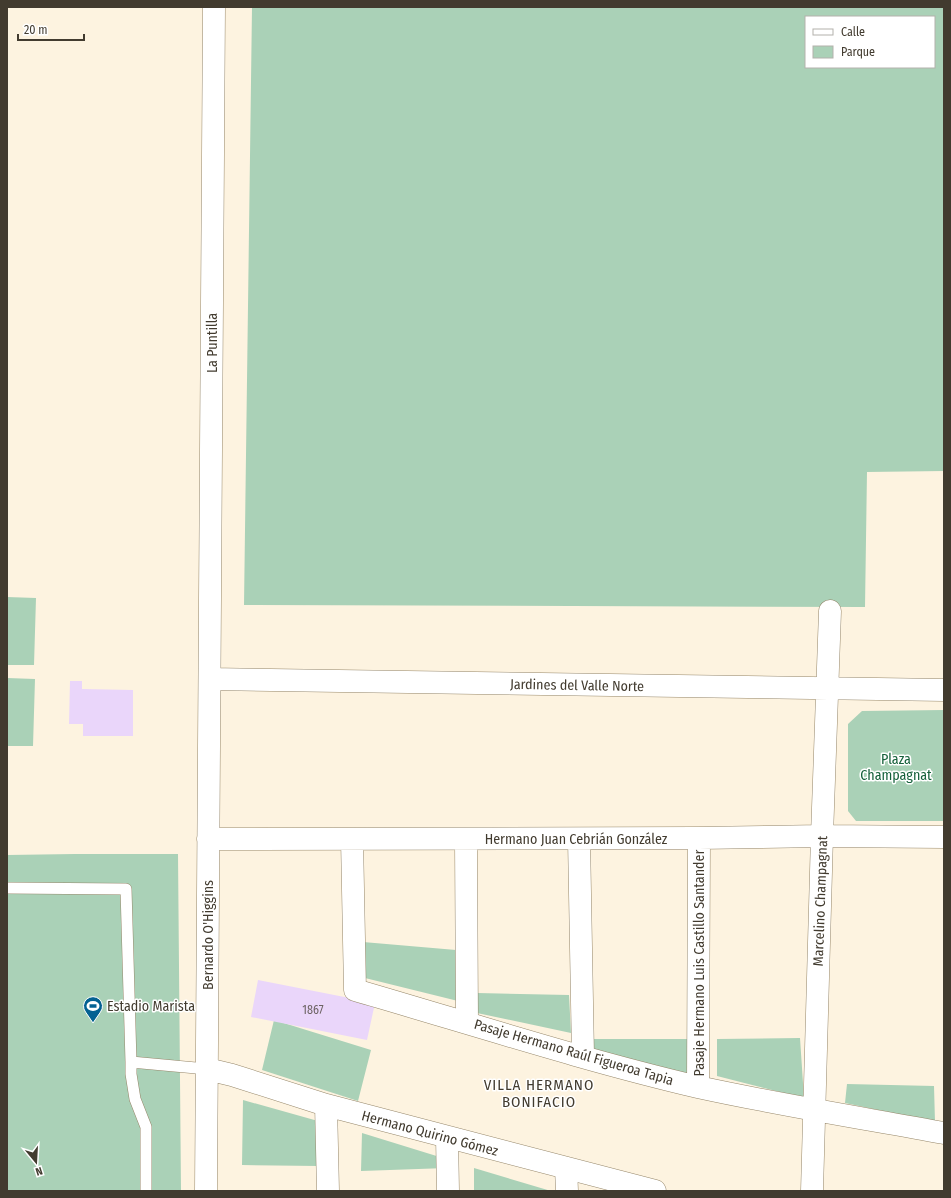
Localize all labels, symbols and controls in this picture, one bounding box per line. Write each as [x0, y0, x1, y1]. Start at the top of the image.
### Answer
scale bar [18, 16, 84, 42]
legend [805, 16, 935, 68]
text: 20 m [24, 23, 48, 37]
text: Calle [841, 25, 865, 39]
text: Parque [841, 45, 875, 59]
street label: La Puntilla [204, 313, 221, 373]
street label: Jardines del Valle Norte [510, 676, 644, 695]
park label: Plaza Champagnat [860, 751, 932, 784]
street label: Hermano Juan Cebrián González [485, 831, 668, 848]
street label: Marcelino Champagnat [810, 835, 831, 967]
street label: Pasaje Hermano Luis Castillo Santander [691, 850, 708, 1076]
street label: Bernardo O'Higgins [200, 880, 217, 990]
sports icon: Estadio Marista [82, 995, 104, 1023]
place label: Estadio Marista [107, 998, 195, 1015]
house number: 1867 [302, 1003, 324, 1017]
street label: Pasaje Hermano Raúl Figueroa Tapia [472, 1016, 676, 1089]
district label: VILLA HERMANO BONIFACIO [484, 1076, 594, 1111]
street label: Hermano Quirino Gómez [360, 1107, 500, 1160]
north arrow [16, 1142, 56, 1182]
text: N [34, 1164, 44, 1178]

